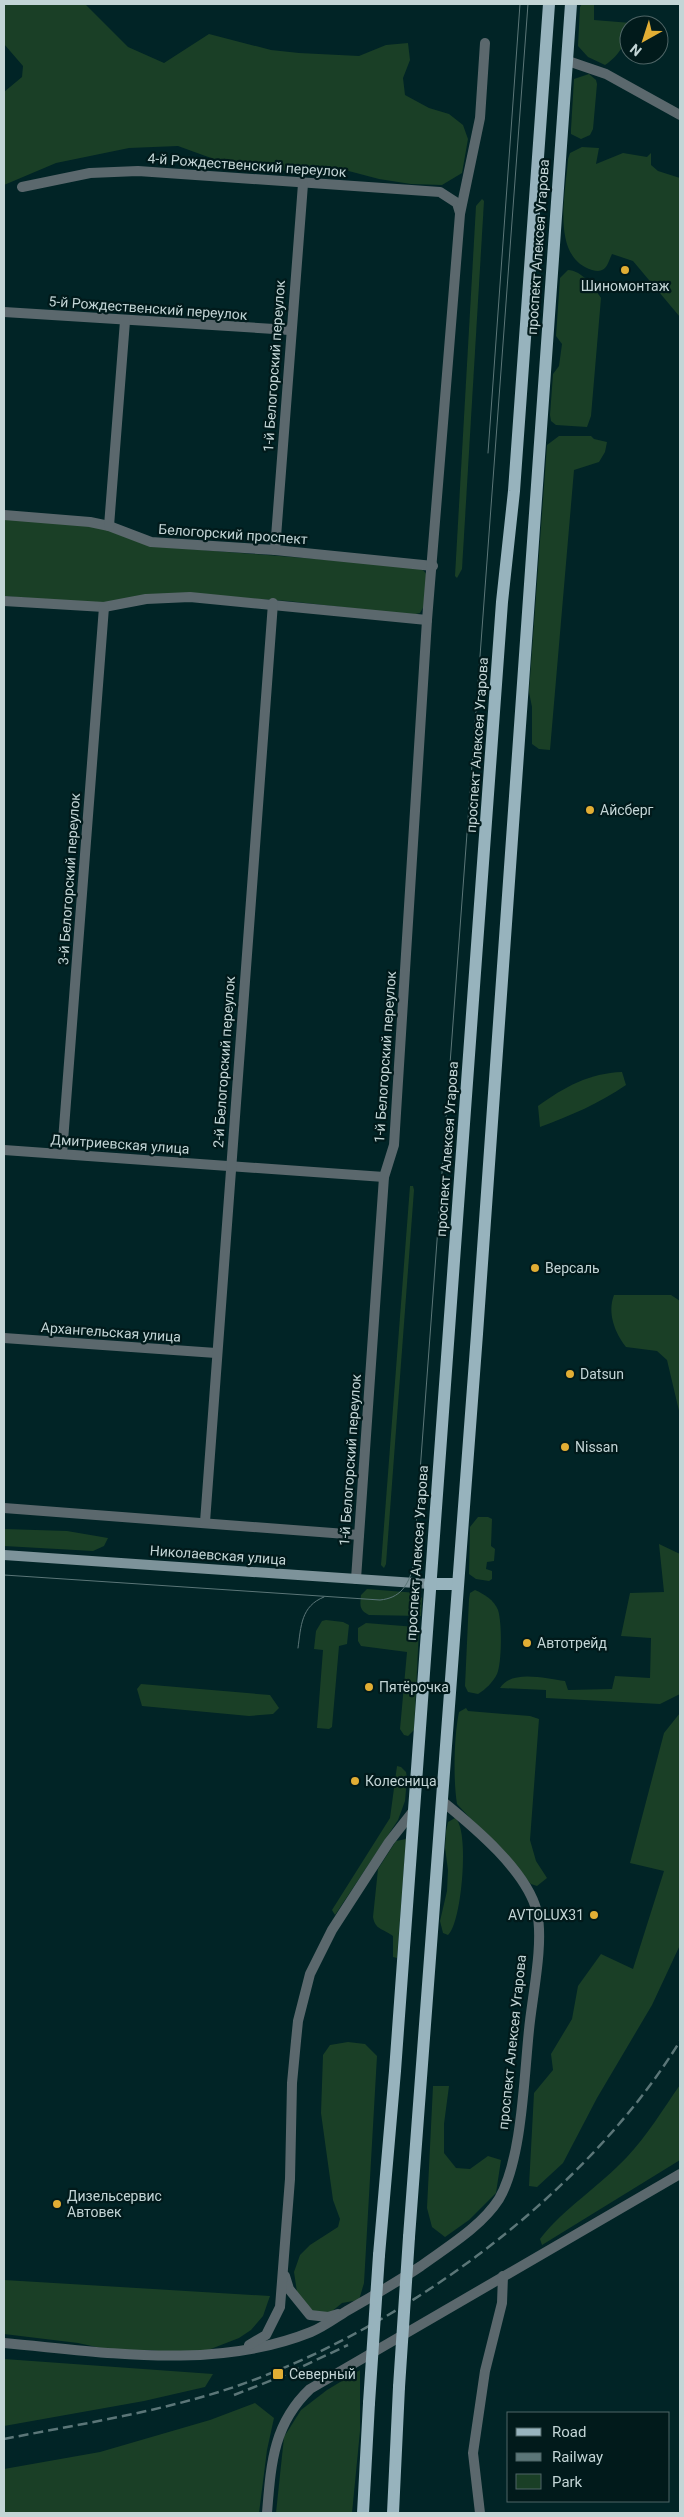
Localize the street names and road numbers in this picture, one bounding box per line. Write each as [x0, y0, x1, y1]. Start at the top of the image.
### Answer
street label: 4-й Рождественский переулок [147, 150, 347, 180]
street label: проспект Алексея Угарова [524, 159, 552, 335]
street label: 1-й Белогорский переулок [260, 279, 288, 453]
street label: 5-й Рождественский переулок [48, 293, 248, 323]
street label: Белогорский проспект [158, 521, 308, 547]
street label: проспект Алексея Угарова [463, 657, 491, 833]
street label: 3-й Белогорский переулок [55, 792, 83, 966]
street label: 1-й Белогорский переулок [371, 970, 399, 1144]
street label: 2-й Белогорский переулок [210, 975, 238, 1149]
street label: проспект Алексея Угарова [433, 1061, 461, 1237]
street label: Дмитриевская улица [50, 1131, 190, 1157]
street label: Архангельская улица [40, 1319, 182, 1345]
street label: 1-й Белогорский переулок [336, 1373, 364, 1547]
street label: проспект Алексея Угарова [403, 1465, 431, 1641]
street label: Николаевская улица [149, 1542, 287, 1568]
street label: проспект Алексея Угарова [495, 1954, 529, 2130]

